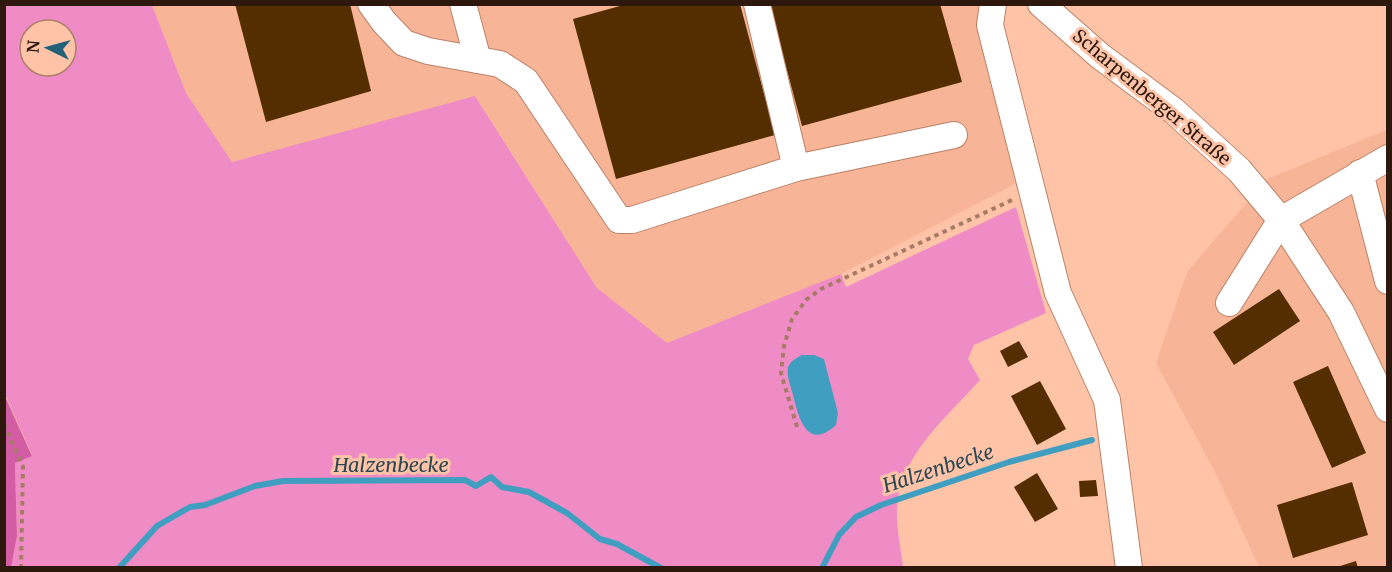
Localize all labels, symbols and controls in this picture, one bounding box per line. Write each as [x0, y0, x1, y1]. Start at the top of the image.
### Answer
north arrow [18, 18, 78, 78]
street label: Scharpenberger Straße [1068, 24, 1236, 170]
text: N [23, 39, 44, 54]
water label: Halzenbecke [878, 438, 997, 498]
water label: Halzenbecke [332, 452, 449, 477]

